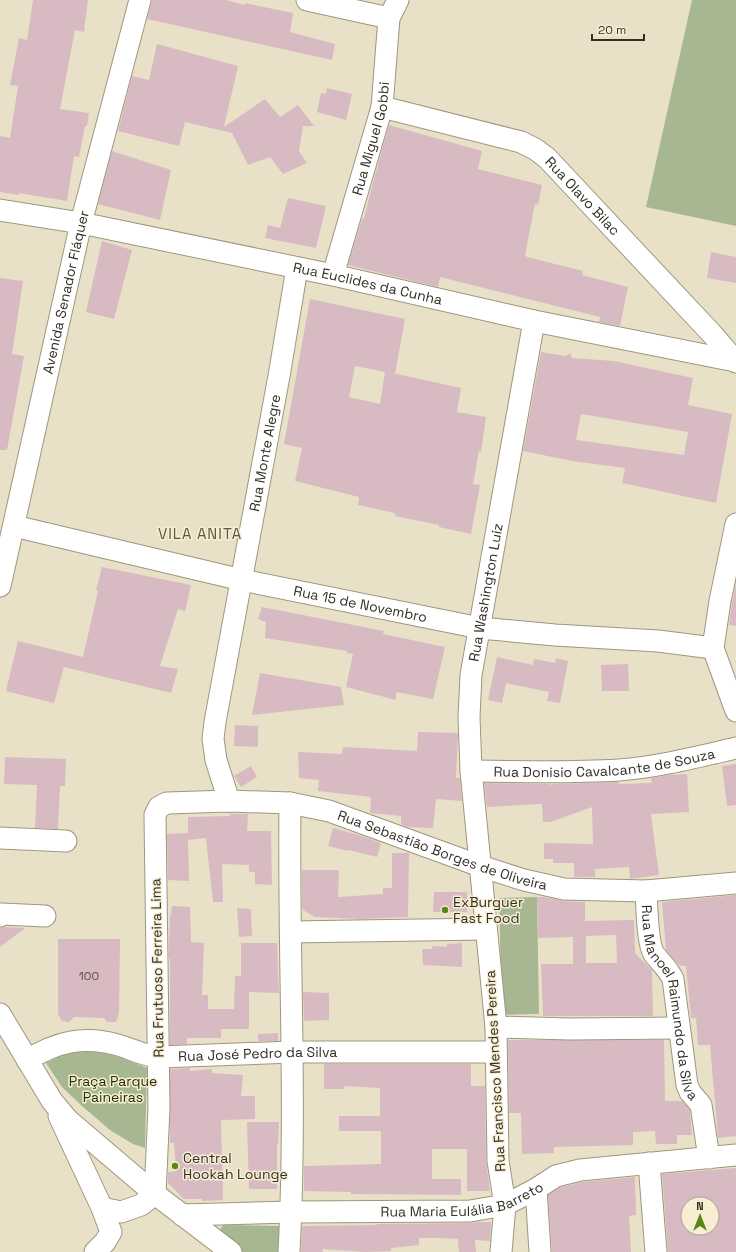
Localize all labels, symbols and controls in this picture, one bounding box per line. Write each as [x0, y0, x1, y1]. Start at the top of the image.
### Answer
scale bar [592, 16, 644, 42]
text: 20 m [598, 22, 626, 38]
street label: Rua Miguel Gobbi [348, 81, 393, 197]
street label: Rua Olavo Bilac [541, 153, 624, 239]
street label: Avenida Senador Fláquer [39, 209, 93, 376]
street label: Rua Euclides da Cunha [291, 258, 444, 309]
street label: Rua Monte Alegre [245, 393, 284, 513]
street label: Rua Washington Luiz [465, 522, 507, 663]
district label: VILA ANITA [158, 524, 242, 543]
street label: Rua 15 de Novembro [292, 582, 429, 626]
street label: Rua Donisio Cavalcante de Souza [493, 744, 717, 781]
street label: Rua Sebastião Borges de Oliveira [335, 806, 549, 894]
street label: Rua Frutuoso Ferreira Lima [146, 878, 168, 1058]
place label: ExBurguer Fast Food [453, 893, 523, 927]
street label: Rua Manoel Raimundo da Silva [638, 904, 702, 1104]
marker: ExBurguer Fast Food [440, 905, 450, 915]
house number: 100 [79, 968, 99, 984]
street label: Rua Francisco Mendes Pereira [481, 970, 509, 1172]
street label: Rua José Pedro da Silva [178, 1043, 337, 1065]
park label: Praça Parque Paineiras [69, 1072, 157, 1106]
place label: Central Hookah Lounge [183, 1149, 288, 1183]
marker: Central Hookah Lounge [170, 1161, 180, 1171]
street label: Rua Maria Eulália Barreto [381, 1178, 547, 1220]
north arrow [680, 1196, 720, 1236]
text: N [696, 1199, 704, 1213]

